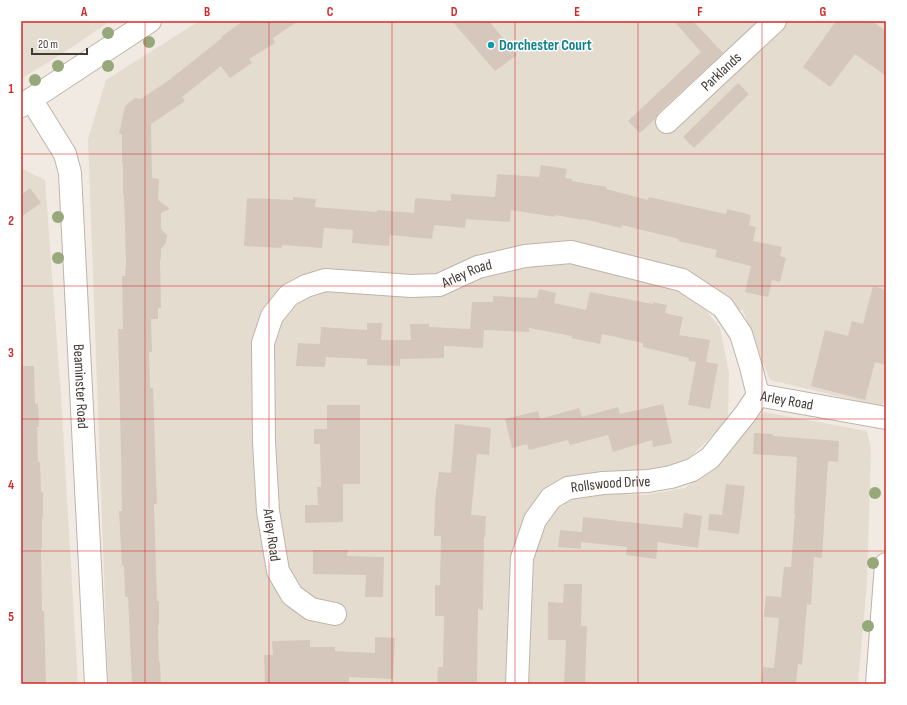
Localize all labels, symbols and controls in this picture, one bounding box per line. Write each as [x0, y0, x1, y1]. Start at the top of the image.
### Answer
text: A [80, 4, 88, 20]
text: B [204, 4, 210, 20]
text: C [327, 4, 334, 20]
text: D [451, 4, 458, 20]
text: E [574, 4, 580, 20]
text: F [697, 4, 703, 20]
text: G [820, 4, 827, 20]
scale bar [32, 30, 87, 56]
place label: Dorchester Court [499, 36, 592, 55]
text: 20 m [38, 37, 58, 52]
marker: Dorchester Court [486, 40, 496, 50]
street label: Parklands [697, 48, 746, 95]
text: 1 [8, 81, 14, 97]
text: 2 [8, 213, 14, 229]
street label: Arley Road [438, 255, 494, 293]
street label: Beaminster Road [69, 344, 92, 429]
text: 3 [8, 345, 14, 361]
street label: Arley Road [758, 387, 815, 415]
street label: Rollswood Drive [570, 472, 651, 497]
text: 4 [8, 477, 14, 493]
street label: Arley Road [258, 507, 285, 563]
text: 5 [8, 609, 14, 625]

